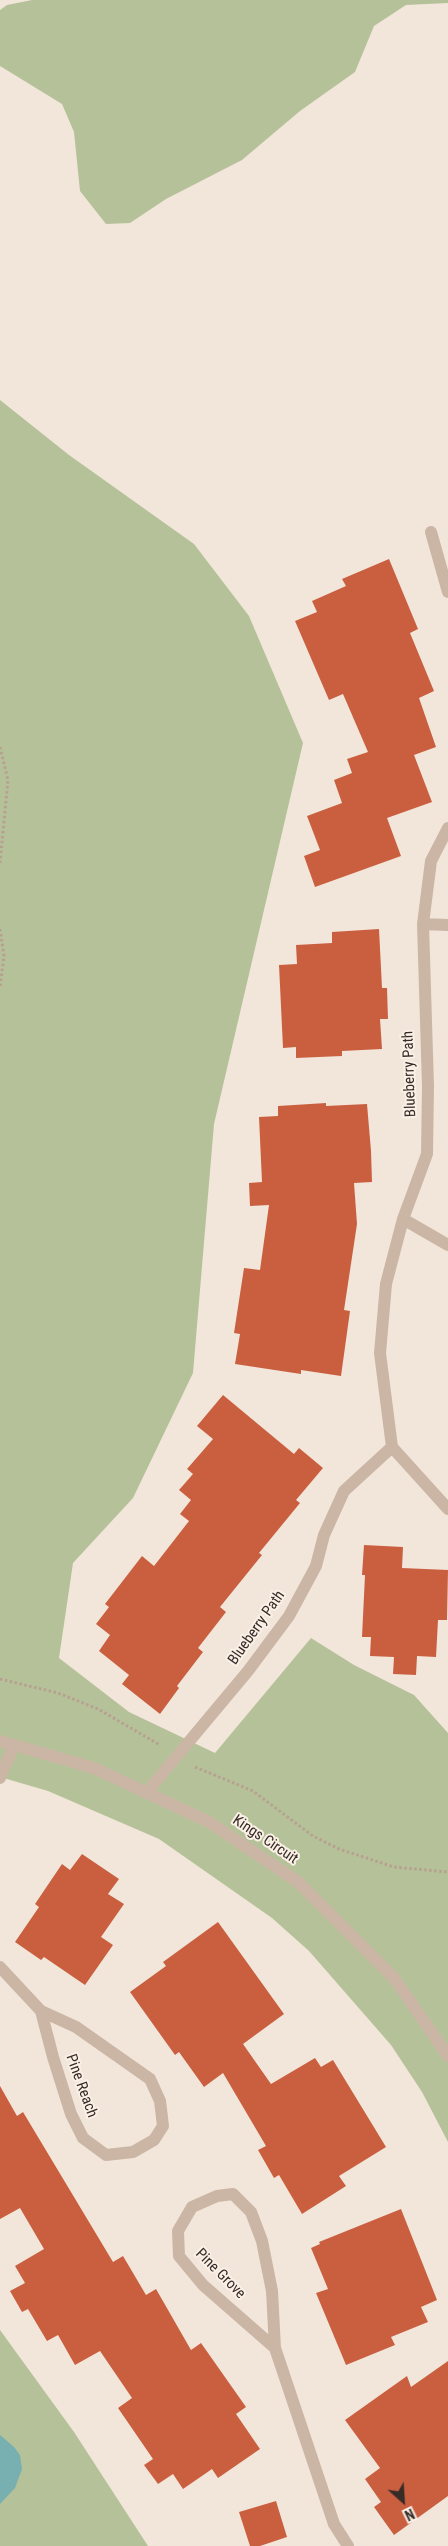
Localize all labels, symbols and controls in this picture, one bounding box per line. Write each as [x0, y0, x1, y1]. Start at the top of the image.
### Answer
street label: Blueberry Path [399, 1031, 421, 1117]
street label: Blueberry Path [225, 1587, 289, 1669]
street label: Kings Circuit [229, 1812, 301, 1868]
street label: Pine Reach [61, 2052, 101, 2120]
street label: Pine Grove [191, 2245, 249, 2303]
north arrow [378, 2476, 428, 2526]
text: N [402, 2505, 417, 2524]

